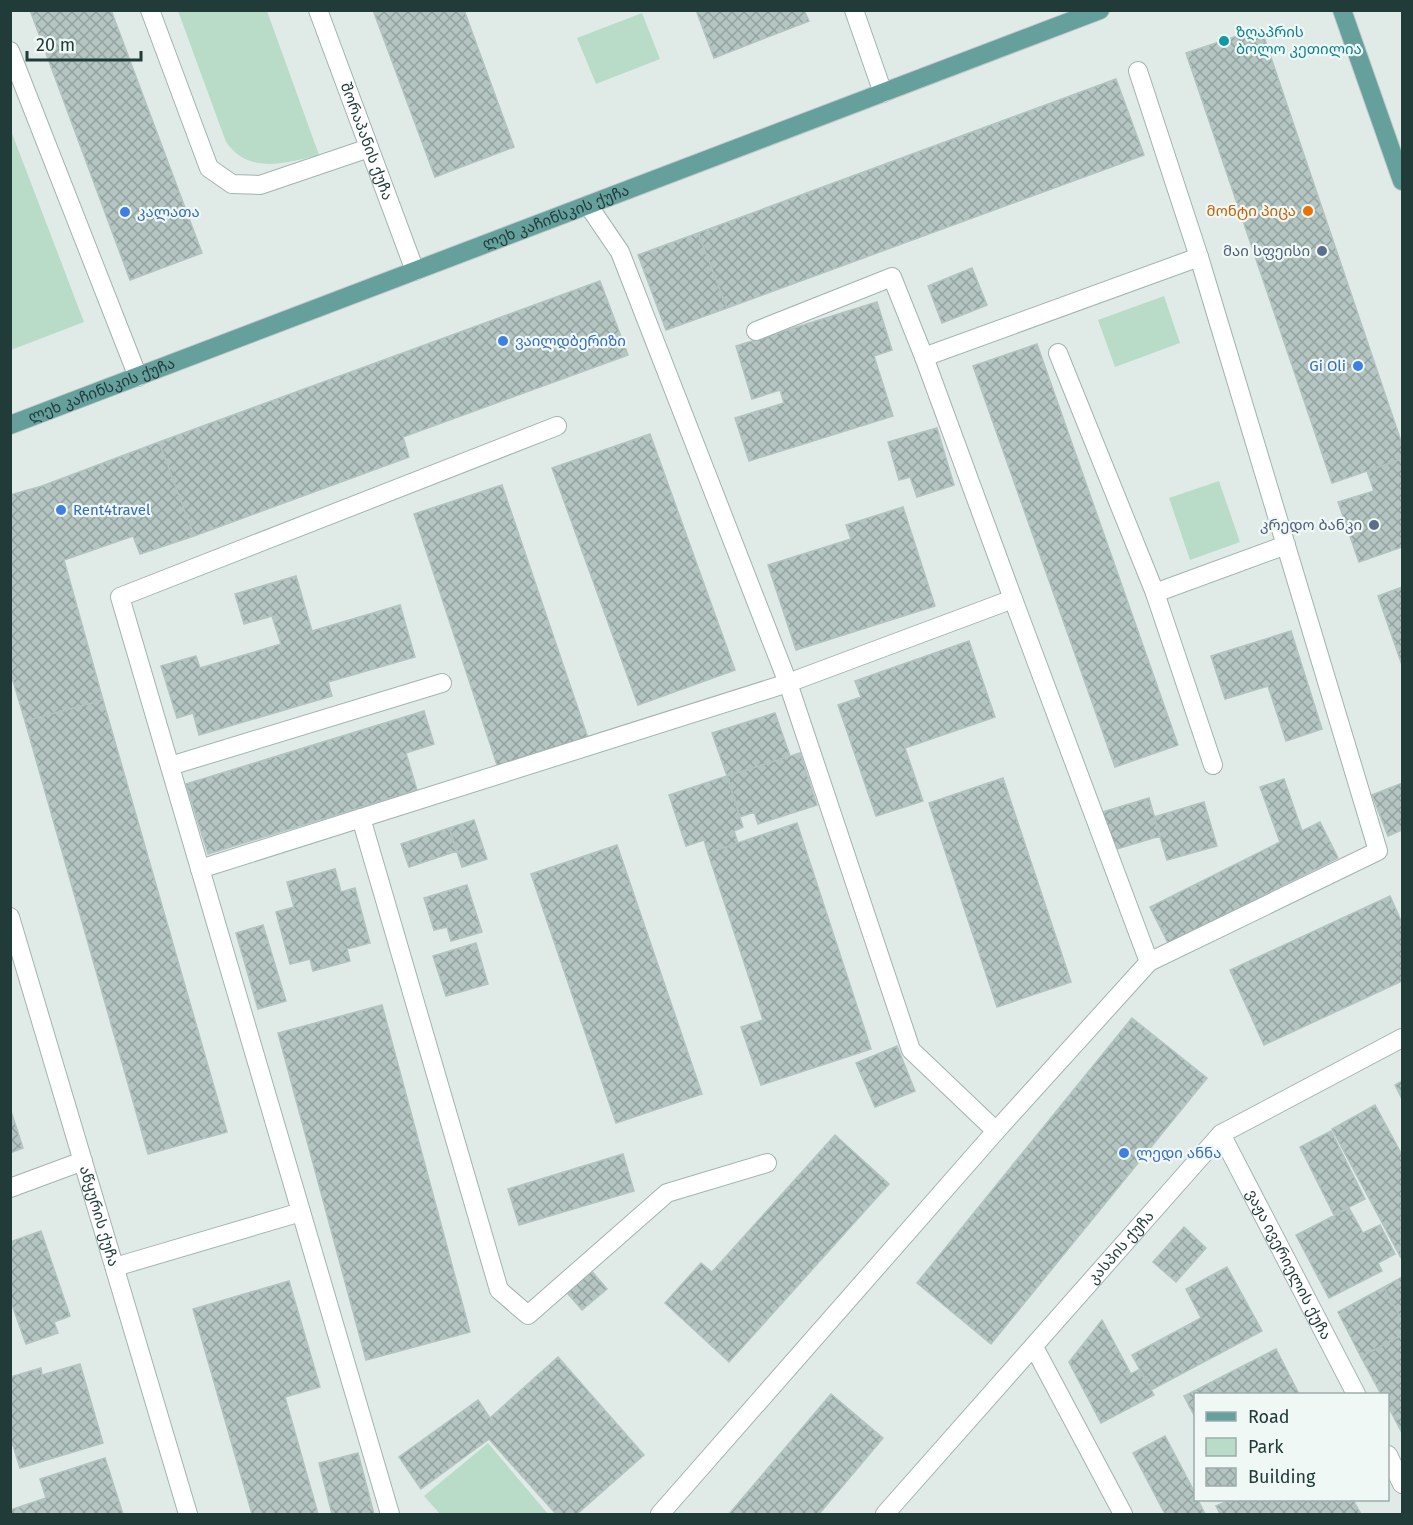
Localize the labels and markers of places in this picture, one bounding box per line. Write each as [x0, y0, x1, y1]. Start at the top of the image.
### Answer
place label: ზღაპრის ბოლო კეთილია [1236, 23, 1362, 58]
marker: ზღაპრის ბოლო კეთილია [1217, 34, 1231, 48]
place label: მონტი პიცა [1207, 202, 1296, 220]
place label: კალათა [137, 203, 200, 221]
marker: მონტი პიცა [1301, 204, 1315, 218]
marker: კალათა [118, 205, 132, 219]
place label: მაი სფეისი [1223, 242, 1310, 260]
marker: მაი სფეისი [1315, 244, 1329, 258]
place label: ვაილდბერიზი [515, 332, 626, 350]
marker: ვაილდბერიზი [496, 334, 510, 348]
place label: Gi Oli [1309, 357, 1346, 375]
marker: Gi Oli [1351, 359, 1365, 373]
place label: Rent4travel [73, 501, 151, 519]
marker: Rent4travel [54, 503, 68, 517]
place label: კრედო ბანკი [1260, 516, 1362, 534]
marker: კრედო ბანკი [1367, 518, 1381, 532]
place label: ლედი ანნა [1136, 1144, 1221, 1162]
marker: ლედი ანნა [1117, 1146, 1131, 1160]

